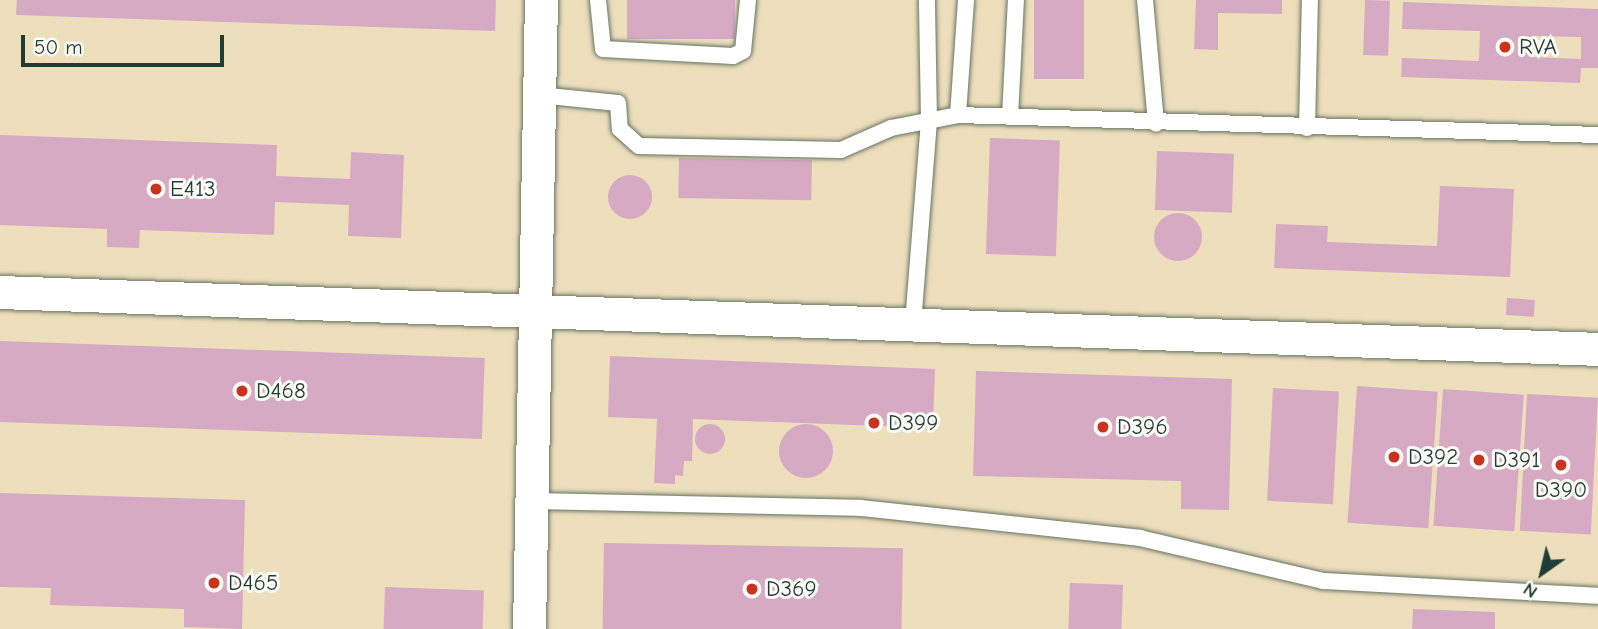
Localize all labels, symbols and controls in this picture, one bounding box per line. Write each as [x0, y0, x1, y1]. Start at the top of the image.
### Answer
scale bar [24, 21, 228, 65]
place label: RVA [1519, 33, 1557, 61]
text: 50 m [34, 35, 83, 59]
marker: RVA [1497, 39, 1513, 55]
place label: E413 [170, 175, 216, 203]
marker: E413 [148, 181, 164, 197]
place label: D468 [256, 377, 306, 405]
marker: D468 [234, 383, 250, 399]
place label: D399 [888, 409, 939, 437]
place label: D396 [1117, 413, 1168, 441]
marker: D399 [866, 415, 882, 431]
marker: D396 [1095, 419, 1111, 435]
place label: D392 [1408, 443, 1458, 471]
place label: D391 [1493, 446, 1540, 474]
marker: D392 [1386, 449, 1402, 465]
marker: D391 [1471, 452, 1487, 468]
marker: D390 [1553, 457, 1569, 473]
place label: D390 [1535, 476, 1587, 504]
north arrow [1507, 538, 1577, 608]
place label: D465 [228, 569, 279, 597]
marker: D465 [206, 575, 222, 591]
place label: D369 [766, 575, 817, 603]
text: N [1519, 578, 1542, 603]
marker: D369 [744, 581, 760, 597]

